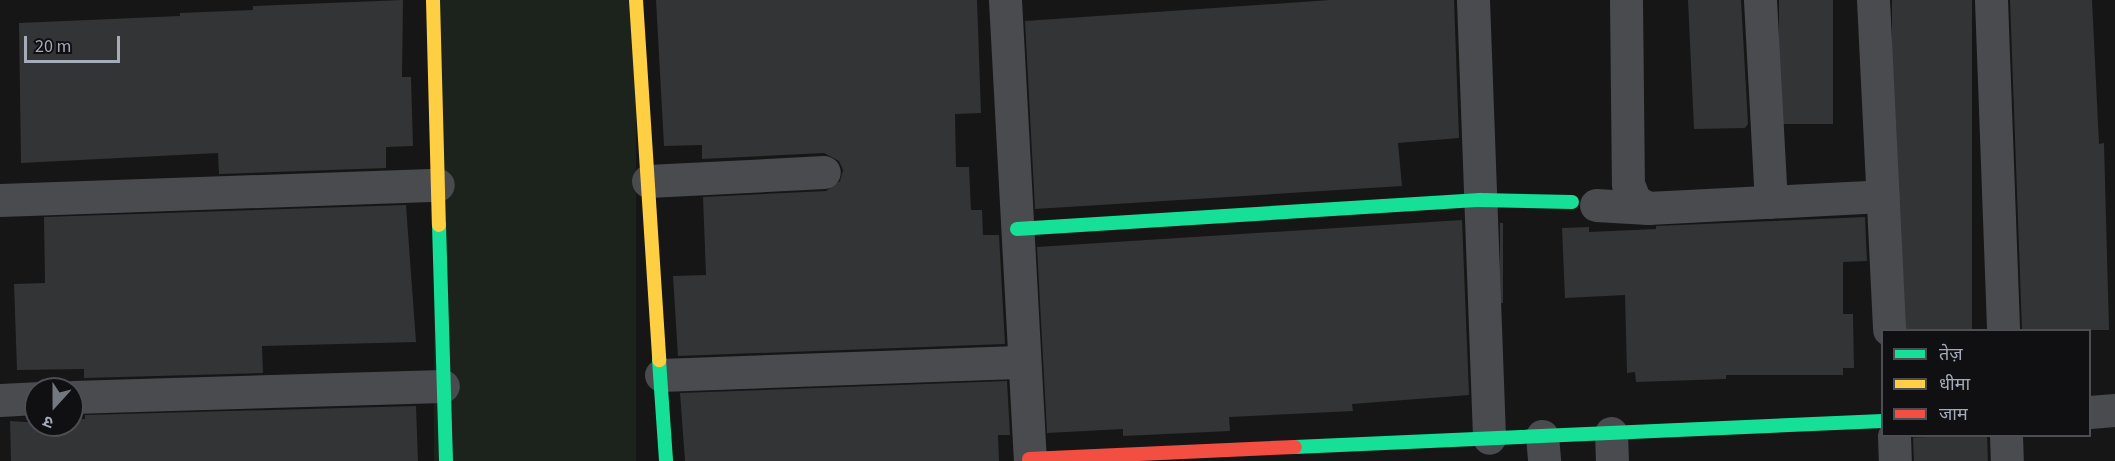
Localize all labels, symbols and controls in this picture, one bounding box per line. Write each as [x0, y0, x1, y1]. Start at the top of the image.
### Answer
scale bar [27, 24, 123, 62]
text: 20 m [35, 34, 71, 59]
legend [1881, 329, 2091, 437]
text: तेज़ [1939, 342, 1963, 367]
text: धीमा [1939, 372, 1970, 397]
north arrow [24, 377, 84, 437]
text: जाम [1939, 402, 1968, 427]
text: उ [40, 410, 57, 434]

